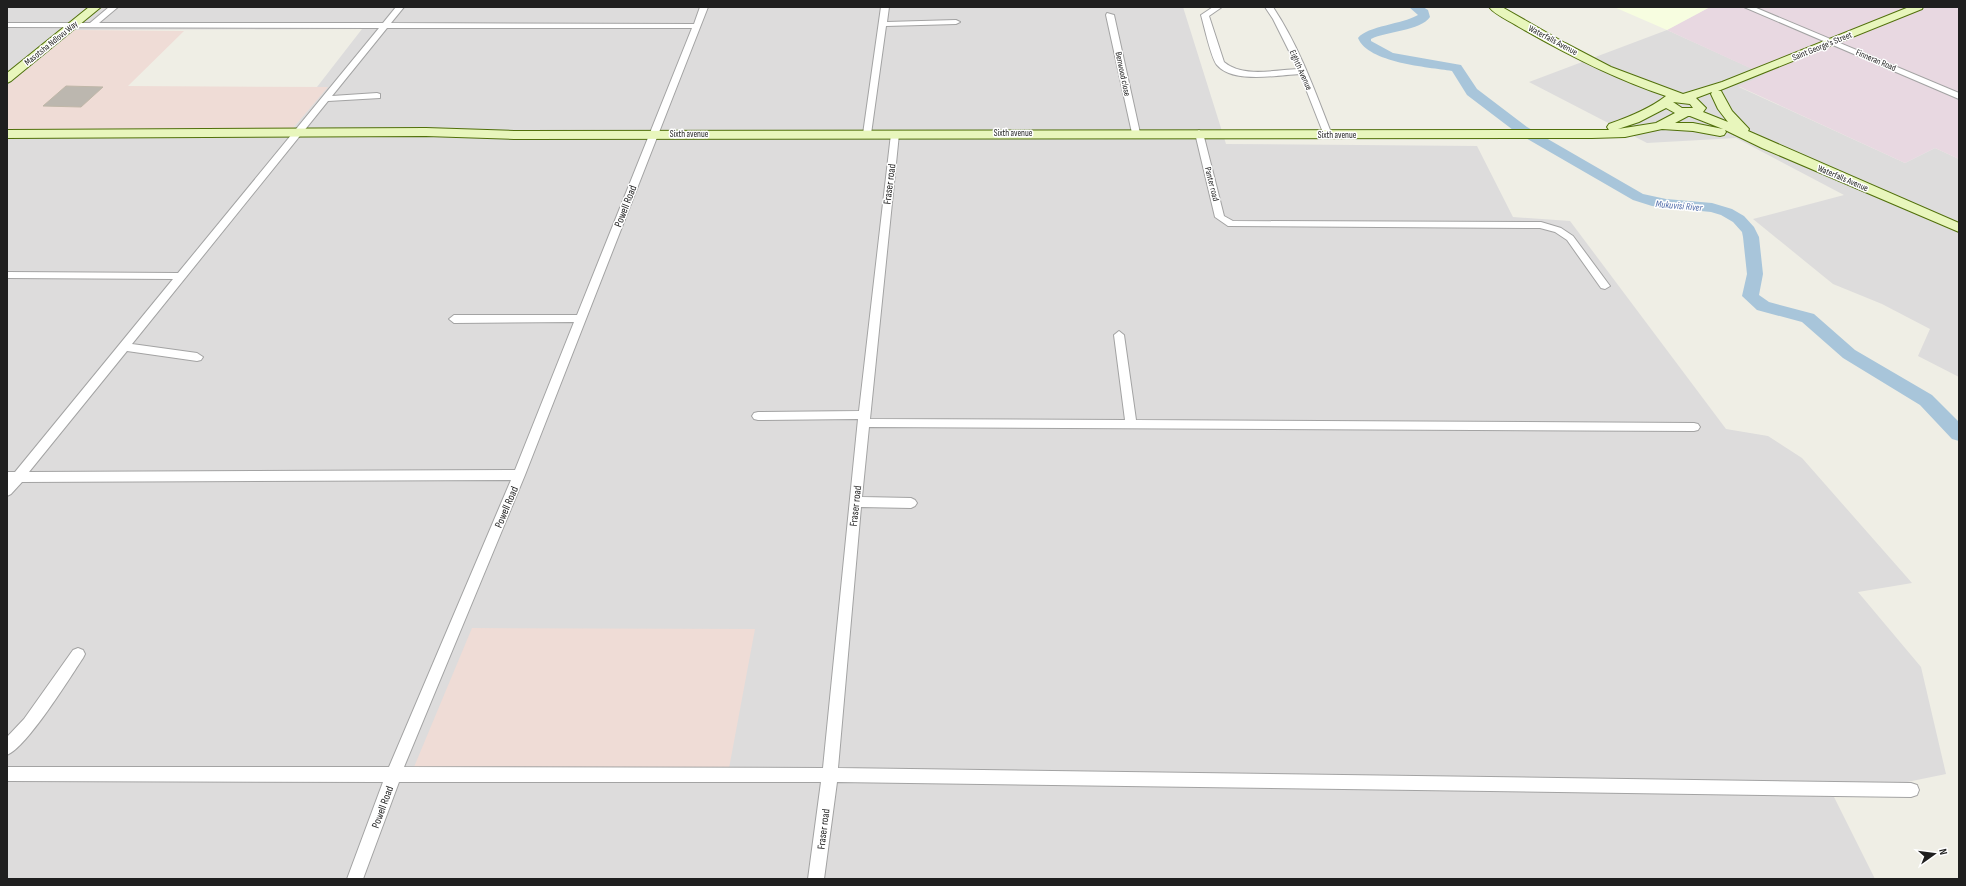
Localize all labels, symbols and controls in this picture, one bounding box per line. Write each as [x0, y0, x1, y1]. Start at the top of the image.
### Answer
street label: Masotsha Ndlovu Way [22, 18, 81, 68]
street label: Waterfalls Avenue [1526, 23, 1580, 58]
street label: Saint George's Street [1791, 29, 1854, 63]
street label: Finneran Road [1854, 47, 1898, 74]
street label: Eighth Avenue [1287, 48, 1314, 92]
street label: Benwood close [1112, 51, 1133, 98]
street label: Sixth avenue [994, 128, 1033, 139]
street label: Sixth avenue [670, 129, 709, 140]
street label: Sixth avenue [1318, 130, 1357, 141]
street label: Fraser road [881, 163, 898, 205]
street label: Waterfalls Avenue [1816, 163, 1870, 194]
street label: Panter road [1202, 166, 1221, 203]
street label: Powell Road [612, 183, 640, 229]
water label: Mukuvisi River [1655, 198, 1704, 214]
street label: Powell Road [492, 484, 521, 530]
street label: Fraser road [847, 485, 864, 527]
street label: Powell Road [369, 784, 396, 830]
street label: Fraser road [815, 808, 832, 850]
north arrow [1914, 834, 1954, 874]
text: N [1936, 847, 1950, 856]

